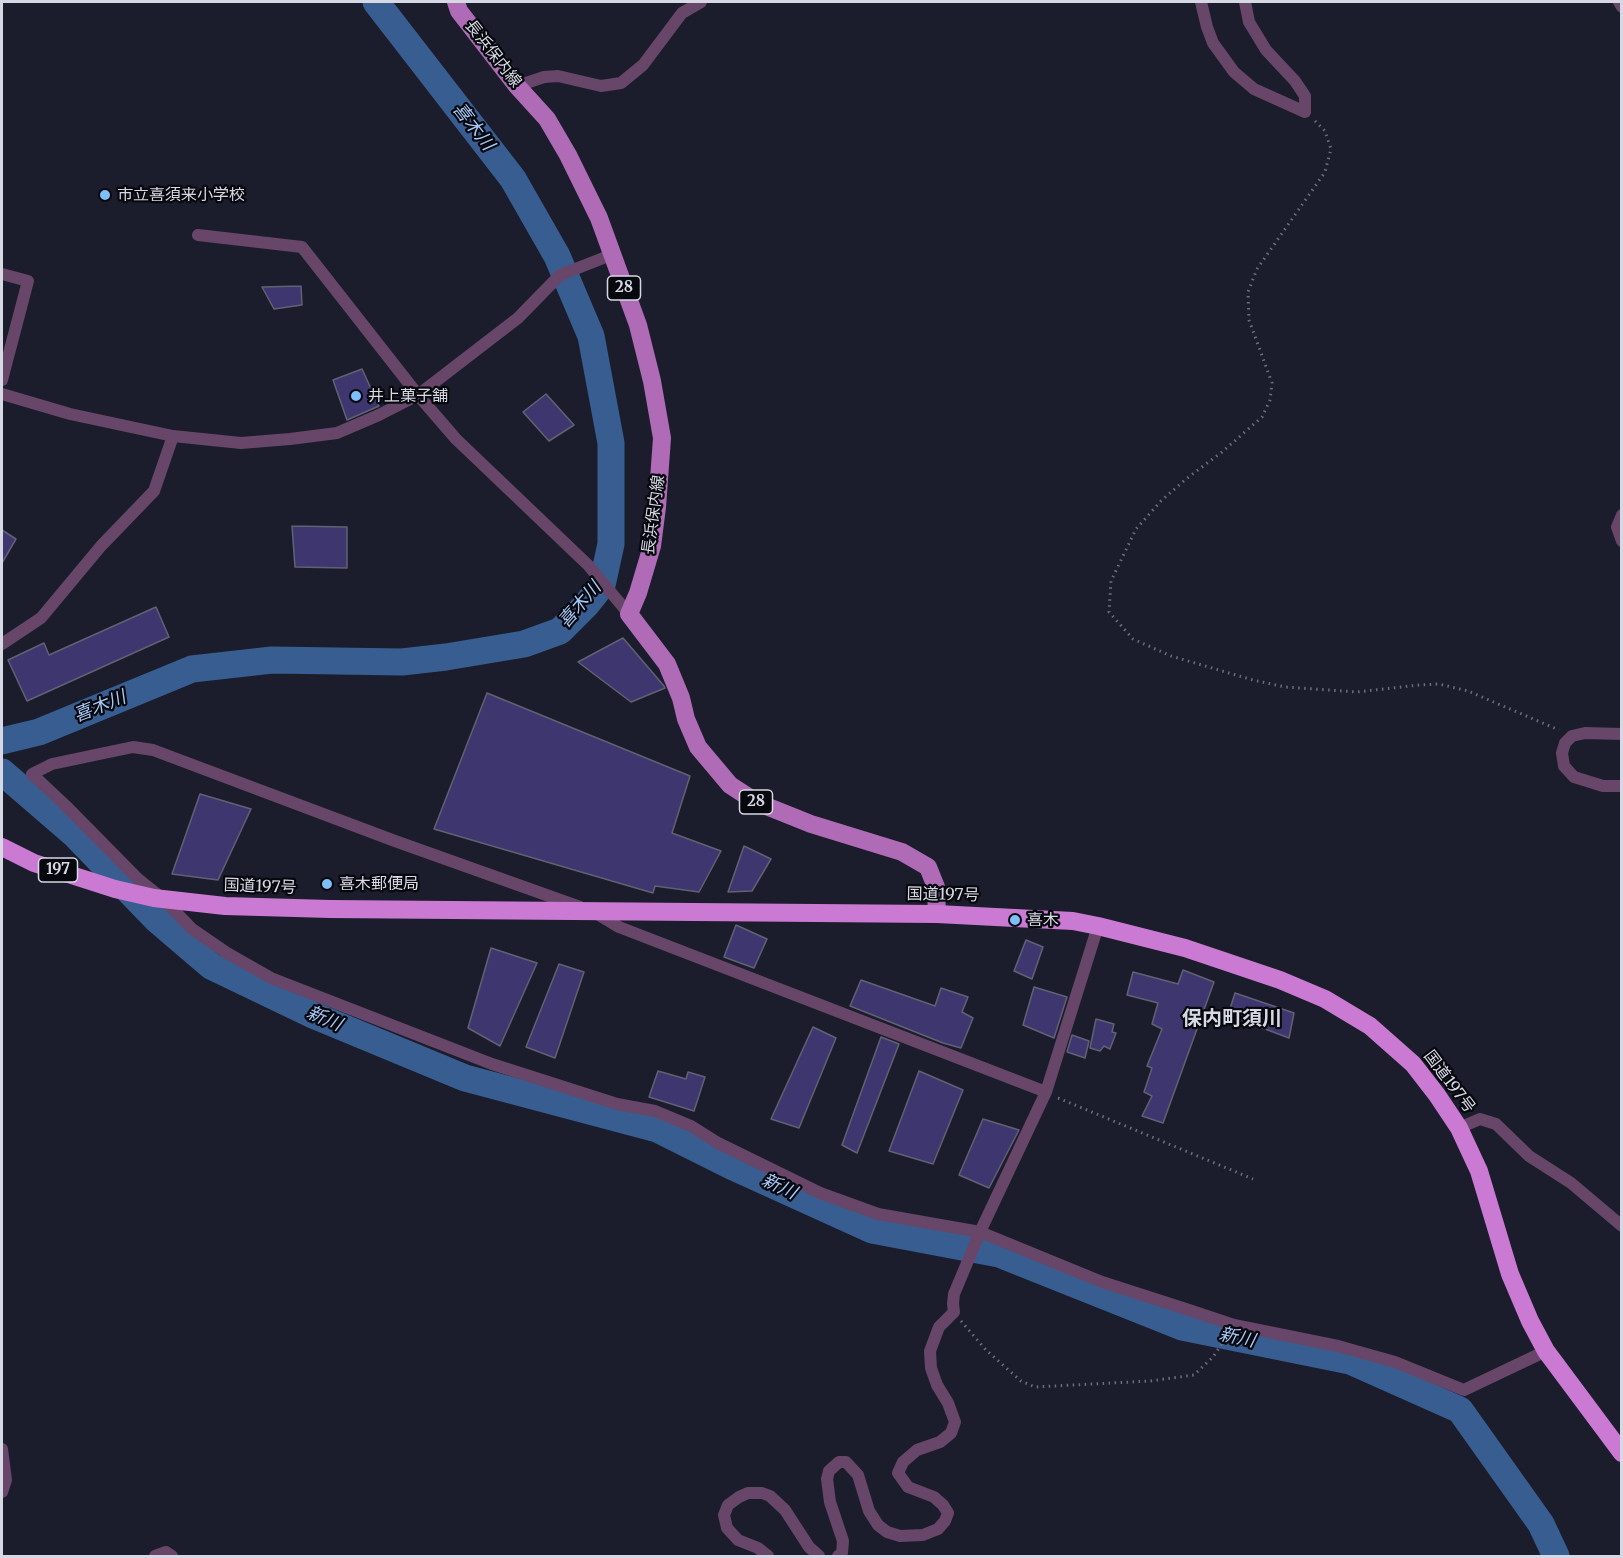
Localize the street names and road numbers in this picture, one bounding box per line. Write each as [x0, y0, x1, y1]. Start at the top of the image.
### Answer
street label: 長浜保内線 [461, 17, 525, 91]
road number: 28 [608, 276, 640, 300]
street label: 長浜保内線 [639, 474, 669, 556]
road number: 28 [740, 790, 772, 814]
road number: 197 [38, 858, 78, 882]
street label: 国道197号 [223, 876, 297, 898]
street label: 国道197号 [906, 885, 980, 905]
street label: 国道197号 [1419, 1047, 1479, 1117]

